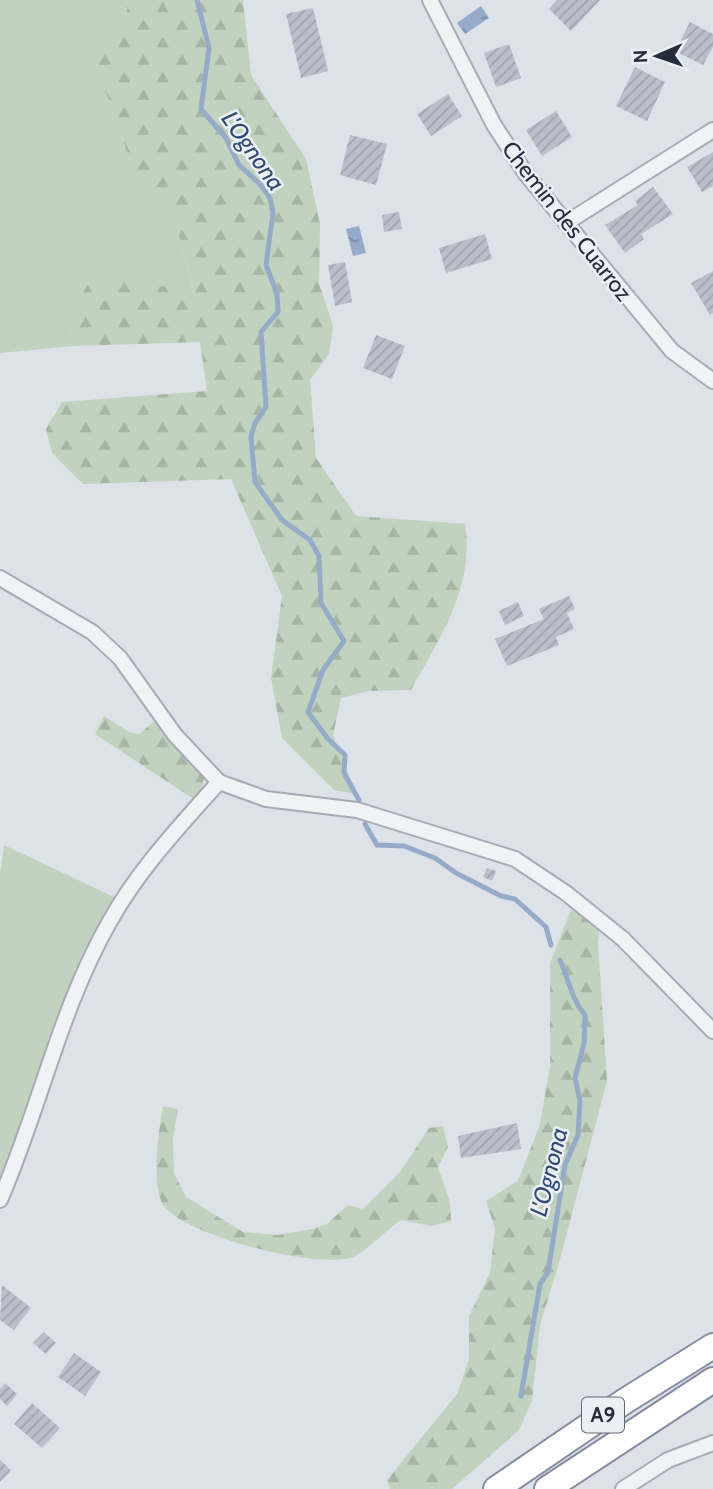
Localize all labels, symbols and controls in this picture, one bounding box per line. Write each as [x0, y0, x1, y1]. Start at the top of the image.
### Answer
north arrow [622, 21, 692, 91]
text: N [629, 49, 652, 64]
water label: L'Ognona [216, 105, 291, 196]
street label: Chemin des Cuarroz [496, 135, 638, 307]
water label: L'Ognona [524, 1125, 574, 1219]
road number: A9 [582, 1398, 624, 1432]

